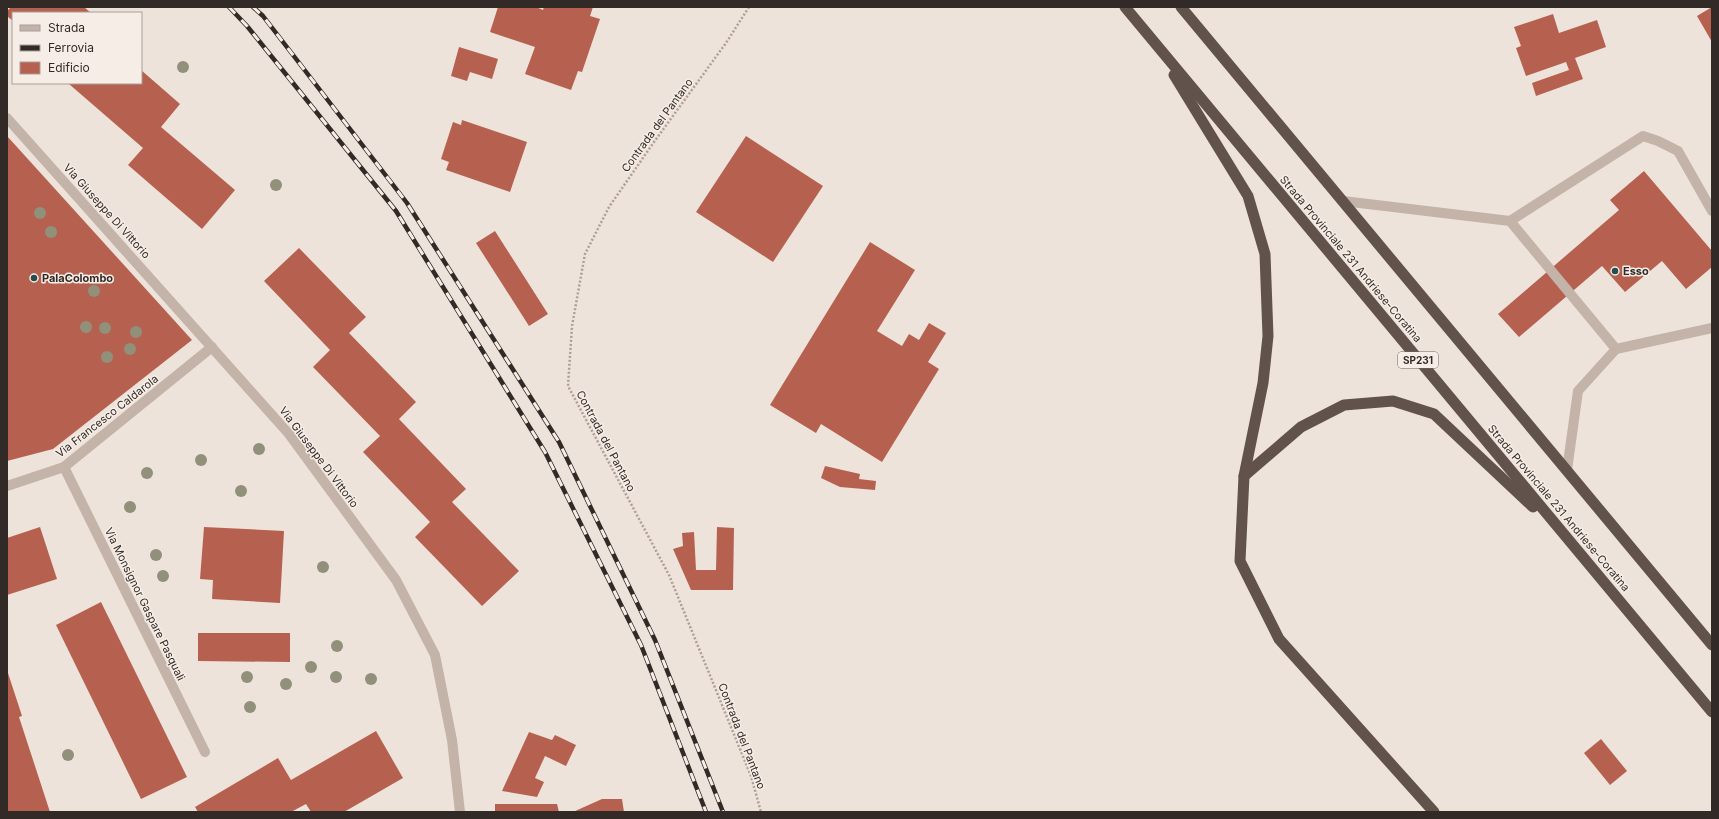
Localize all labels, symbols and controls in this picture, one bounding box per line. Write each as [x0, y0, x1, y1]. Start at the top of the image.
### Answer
legend [12, 12, 142, 84]
text: Strada [48, 20, 85, 35]
text: Ferrovia [48, 40, 94, 55]
text: Edificio [48, 60, 90, 75]
street label: Contrada del Pantano [618, 75, 696, 175]
street label: Via Giuseppe Di Vittorio [61, 161, 154, 262]
street label: Strada Provinciale 231 Andriese-Coratina [1277, 173, 1425, 345]
place label: Esso [1623, 264, 1649, 278]
marker: Esso [1610, 266, 1620, 276]
place label: PalaColombo [42, 271, 113, 285]
marker: PalaColombo [29, 273, 39, 283]
road number: SP231 [1398, 352, 1438, 368]
street label: Via Francesco Caldarola [53, 372, 161, 460]
street label: Contrada del Pantano [573, 388, 639, 494]
street label: Via Giuseppe Di Vittorio [276, 404, 362, 511]
street label: Strada Provinciale 231 Andriese-Coratina [1485, 422, 1633, 594]
street label: Via Monsignor Gaspare Pasquali [102, 525, 188, 683]
street label: Contrada del Pantano [715, 681, 769, 791]

